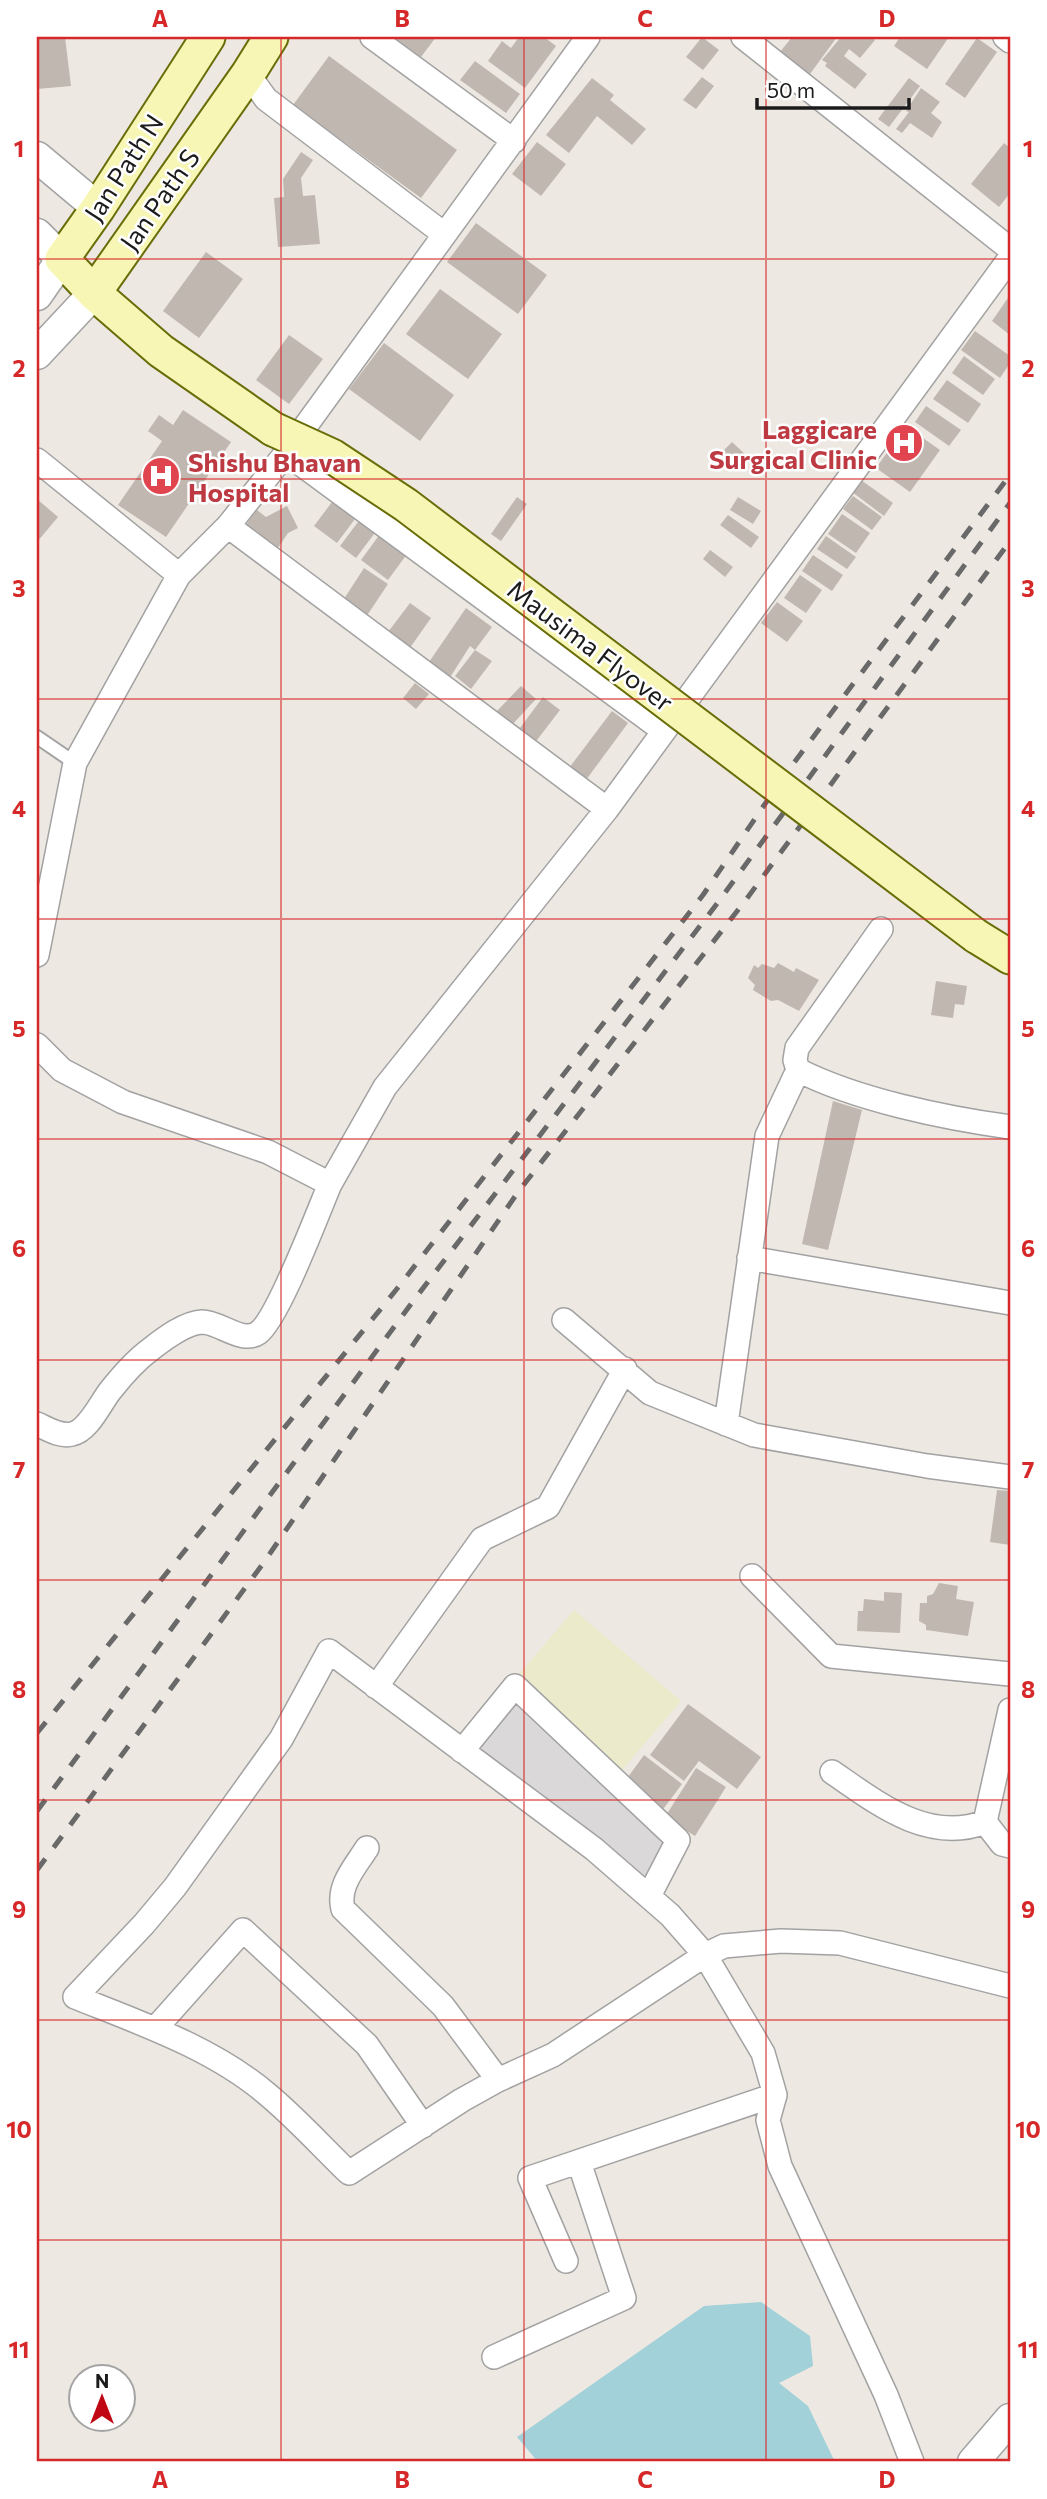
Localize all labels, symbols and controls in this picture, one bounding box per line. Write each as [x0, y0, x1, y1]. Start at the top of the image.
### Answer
text: A [152, 4, 169, 32]
text: B [394, 4, 410, 32]
text: C [637, 4, 653, 32]
text: D [879, 4, 896, 32]
scale bar [757, 66, 909, 110]
text: 50 m [767, 77, 815, 102]
street label: Jan Path N [77, 108, 169, 226]
text: 1 [14, 134, 24, 162]
text: 1 [1023, 134, 1033, 162]
street label: Jan Path S [113, 142, 205, 256]
text: 2 [12, 354, 26, 382]
text: 2 [1021, 354, 1035, 382]
place label: Laggicare Surgical Clinic [709, 413, 877, 474]
hospital icon: Laggicare Surgical Clinic [883, 422, 925, 464]
place label: Shishu Bhavan Hospital [188, 446, 361, 507]
hospital icon: Shishu Bhavan Hospital [140, 455, 182, 497]
street label: Mausima Flyover [502, 573, 680, 717]
text: 3 [12, 574, 26, 602]
text: 3 [1021, 574, 1035, 602]
text: 4 [12, 794, 26, 822]
text: 4 [1021, 794, 1035, 822]
text: 5 [12, 1014, 26, 1042]
text: 5 [1021, 1014, 1035, 1042]
text: 6 [12, 1234, 26, 1262]
text: 6 [1021, 1234, 1035, 1262]
text: 7 [13, 1455, 25, 1483]
text: 7 [1022, 1455, 1034, 1483]
text: 8 [12, 1675, 26, 1703]
text: 8 [1021, 1675, 1035, 1703]
text: 9 [12, 1895, 26, 1923]
text: 9 [1021, 1895, 1035, 1923]
text: 10 [6, 2115, 32, 2143]
text: 10 [1015, 2115, 1041, 2143]
text: 11 [9, 2335, 29, 2363]
text: 11 [1018, 2335, 1038, 2363]
north arrow [66, 2362, 136, 2432]
text: N [95, 2369, 109, 2392]
text: A [152, 2465, 169, 2493]
text: B [394, 2465, 410, 2493]
text: C [637, 2465, 653, 2493]
text: D [879, 2465, 896, 2493]

